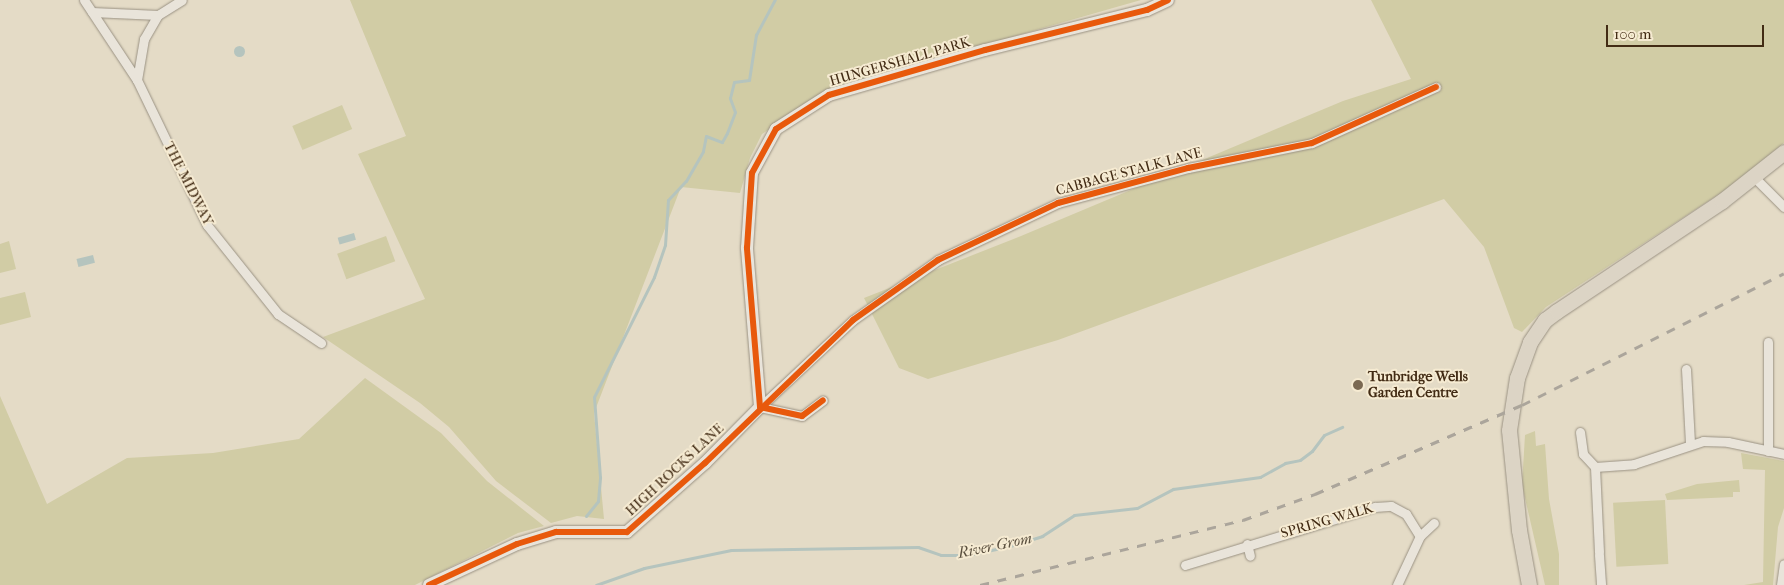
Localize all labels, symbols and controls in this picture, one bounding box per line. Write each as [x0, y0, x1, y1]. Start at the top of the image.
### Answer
scale bar [1609, 15, 1766, 47]
text: 100 m [1614, 25, 1652, 43]
street label: HUNGERSHALL PARK [828, 34, 972, 90]
street label: THE MIDWAY [160, 139, 216, 229]
street label: CABBAGE STALK LANE [1054, 144, 1204, 200]
place label: Tunbridge Wells Garden Centre [1368, 369, 1468, 402]
marker: Tunbridge Wells Garden Centre [1352, 379, 1364, 391]
street label: HIGH ROCKS LANE [623, 420, 727, 520]
street label: SPRING WALK [1279, 500, 1375, 542]
water label: River Grom [956, 529, 1034, 563]

